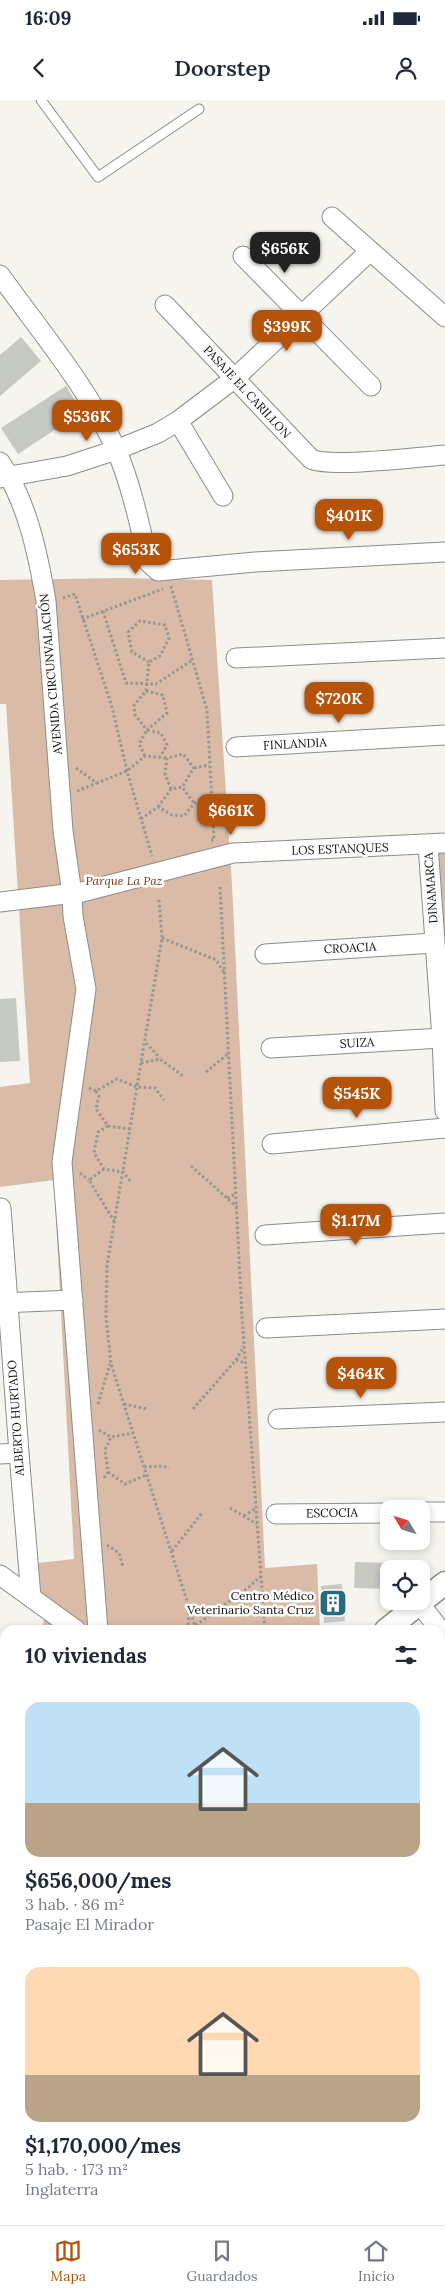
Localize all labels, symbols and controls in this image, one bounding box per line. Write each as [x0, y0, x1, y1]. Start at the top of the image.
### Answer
text: 16:09 [25, 6, 71, 30]
icon: back [25, 54, 53, 82]
text: Doorstep [174, 54, 271, 82]
icon: person [392, 54, 420, 82]
pin: $656K [250, 232, 320, 274]
text: $656K [261, 238, 309, 258]
pin: $399K [252, 310, 322, 352]
text: $399K [263, 316, 311, 336]
street label: PASAJE EL CARILLON [200, 342, 294, 441]
pin: $536K [52, 400, 122, 442]
text: $536K [63, 406, 111, 426]
pin: $401K [314, 498, 384, 541]
text: $401K [326, 505, 372, 525]
pin: $653K [101, 532, 171, 575]
text: $653K [112, 539, 160, 559]
street label: AVENIDA CIRCUNVALACIÓN [36, 593, 65, 756]
pin: $720K [304, 682, 374, 724]
text: $720K [315, 688, 363, 708]
street label: FINLANDIA [263, 734, 328, 753]
pin: $661K [196, 794, 266, 836]
text: $661K [208, 800, 254, 820]
street label: LOS ESTANQUES [291, 839, 389, 858]
street label: DINAMARCA [420, 851, 440, 924]
park label: Parque La Paz [85, 873, 163, 888]
street label: CROACIA [323, 939, 377, 956]
street label: SUIZA [339, 1034, 375, 1051]
pin: $545K [322, 1076, 392, 1119]
text: $545K [333, 1083, 381, 1103]
pin: $1.17M [315, 1204, 397, 1246]
text: $1.17M [331, 1210, 381, 1230]
pin: $464K [326, 1356, 396, 1399]
street label: ALBERTO HURTADO [4, 1359, 27, 1478]
text: $464K [337, 1363, 385, 1383]
north arrow [380, 1500, 430, 1550]
map controls [380, 1500, 430, 1610]
street label: ESCOCIA [306, 1505, 359, 1520]
button: locate [380, 1560, 430, 1610]
place label: Centro Médico Veterinario Santa Cruz [186, 1588, 314, 1617]
building icon: Centro Médico Veterinario Santa Cruz [318, 1588, 348, 1618]
icon: filters [392, 1641, 420, 1669]
text: 10 viviendas [25, 1642, 147, 1669]
icon: home [178, 1734, 268, 1824]
text: $656,000/mes [25, 1867, 171, 1894]
text: 3 hab. · 86 m² [25, 1894, 125, 1914]
text: Pasaje El Mirador [25, 1914, 154, 1934]
icon: home [178, 1999, 268, 2089]
text: $1,170,000/mes [25, 2132, 181, 2159]
text: 5 hab. · 173 m² [25, 2159, 128, 2179]
text: Inglaterra [25, 2179, 99, 2199]
tab: Mapa [50, 2237, 86, 2285]
tab: Guardados [187, 2237, 257, 2285]
tab: Inicio [358, 2237, 395, 2285]

